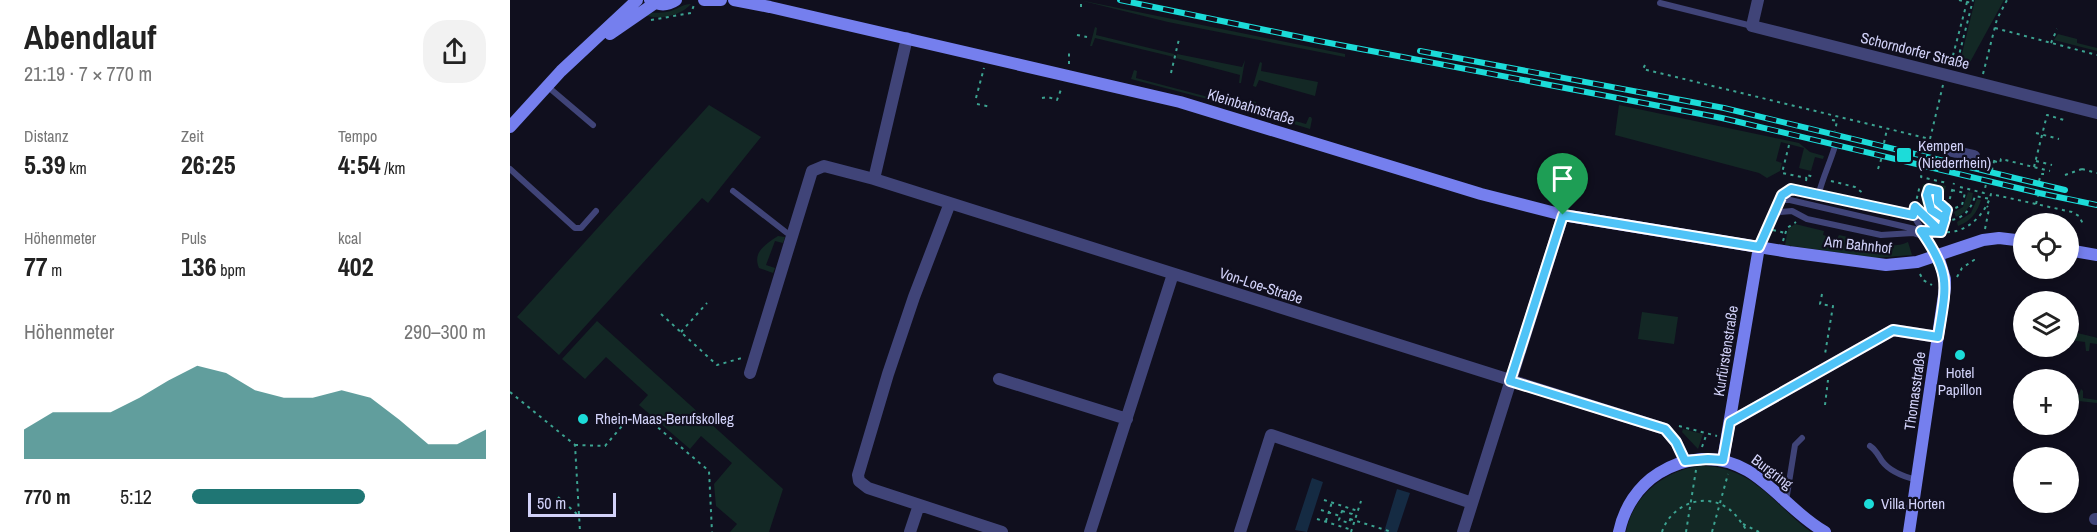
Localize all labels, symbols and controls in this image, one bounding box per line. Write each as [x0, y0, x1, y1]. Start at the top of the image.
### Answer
text: Abendlauf [24, 15, 156, 59]
button: share [423, 20, 486, 83]
street label: Schorndorfer Straße [1859, 27, 1972, 74]
text: 21:19 · 7 × 770 m [24, 60, 152, 87]
street label: Kleinbahnstraße [1205, 83, 1298, 130]
text: Distanz [24, 125, 68, 147]
text: Zeit [181, 125, 204, 147]
text: Tempo [338, 125, 377, 147]
place label: Kempen (Niederrhein) [1918, 135, 1991, 173]
marker: Kempen (Niederrhein) [1895, 146, 1913, 164]
text: 5.39 [24, 147, 66, 182]
text: 26:25 [181, 147, 236, 182]
text: 4:54 [338, 147, 381, 182]
pin [1537, 153, 1588, 215]
text: km [66, 157, 87, 179]
text: /km [381, 157, 405, 179]
icon: arrive [1546, 162, 1579, 195]
map controls [2013, 213, 2079, 513]
button: locate [2013, 213, 2079, 279]
text: Höhenmeter [24, 227, 96, 249]
text: Puls [181, 227, 207, 249]
text: kcal [338, 227, 361, 249]
street label: Am Bahnhof [1822, 230, 1893, 259]
text: 77 [24, 249, 48, 284]
text: 136 [181, 249, 217, 284]
text: 402 [338, 249, 374, 284]
text: m [48, 259, 62, 281]
text: bpm [217, 259, 246, 281]
street label: Von-Loe-Straße [1217, 262, 1306, 309]
button: layers [2013, 291, 2079, 357]
street label: Kurfürstenstraße [1708, 304, 1743, 398]
text: Höhenmeter [24, 318, 114, 345]
text: 290–300 m [404, 318, 486, 345]
marker: Hotel Papillon [1953, 348, 1967, 362]
street label: Thomasstraße [1899, 350, 1930, 432]
place label: Hotel Papillon [1938, 362, 1982, 400]
button: + [2013, 369, 2079, 435]
place label: Rhein-Maas-Berufskolleg [595, 408, 734, 429]
marker: Rhein-Maas-Berufskolleg [576, 412, 590, 426]
button: − [2013, 447, 2079, 513]
street label: Burgring [1747, 449, 1798, 494]
text: 770 m [24, 483, 71, 510]
text: 5:12 [120, 483, 152, 510]
scale bar [528, 490, 616, 518]
text: 50 m [537, 492, 566, 514]
place label: Villa Horten [1881, 493, 1945, 514]
marker: Villa Horten [1862, 497, 1876, 511]

